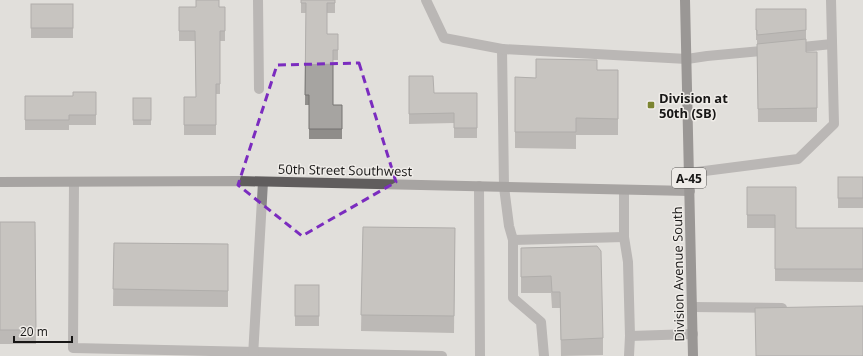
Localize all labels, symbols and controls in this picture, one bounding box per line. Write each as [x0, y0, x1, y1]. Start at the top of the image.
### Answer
place label: Division at 50th (SB) [659, 89, 728, 122]
marker: Division at 50th (SB) [646, 100, 656, 110]
street label: 50th Street Southwest [278, 160, 413, 180]
road number: A-45 [672, 168, 706, 188]
street label: Division Avenue South [668, 206, 688, 342]
scale bar [14, 318, 72, 344]
text: 20 m [20, 323, 48, 340]

